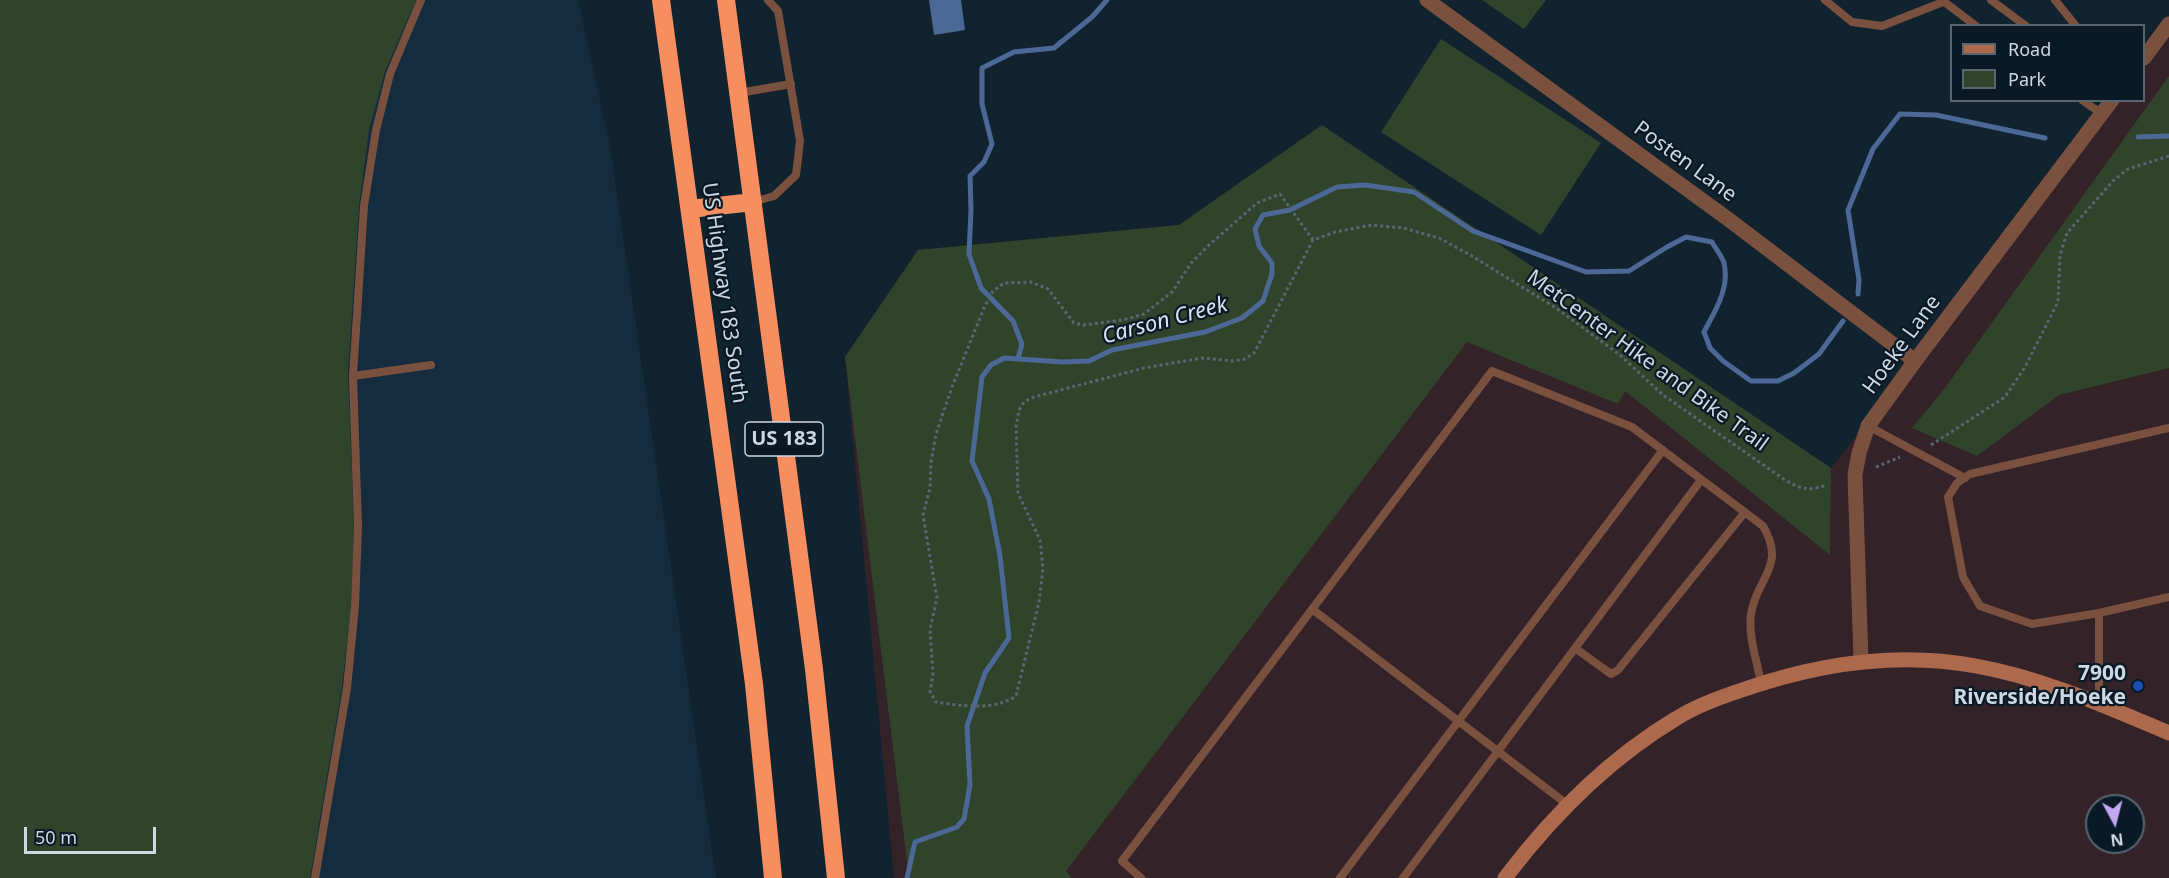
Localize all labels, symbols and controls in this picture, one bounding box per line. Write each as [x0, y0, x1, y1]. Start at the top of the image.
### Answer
legend [1950, 24, 2145, 102]
text: Road [2008, 37, 2051, 61]
text: Park [2008, 67, 2046, 91]
street label: Posten Lane [1629, 116, 1741, 208]
street label: US Highway 183 South [696, 181, 752, 405]
street label: MetCenter Hike and Bike Trail [1522, 265, 1772, 457]
street label: Hoeke Lane [1858, 291, 1946, 399]
water label: Carson Creek [1099, 292, 1231, 350]
road number: US 183 [745, 422, 823, 456]
place label: 7900 Riverside/Hoeke [1953, 661, 2126, 711]
marker: 7900 Riverside/Hoeke [2131, 679, 2145, 693]
north arrow [2085, 794, 2145, 854]
scale bar [27, 815, 159, 853]
text: 50 m [35, 825, 77, 849]
text: N [2109, 828, 2125, 852]

